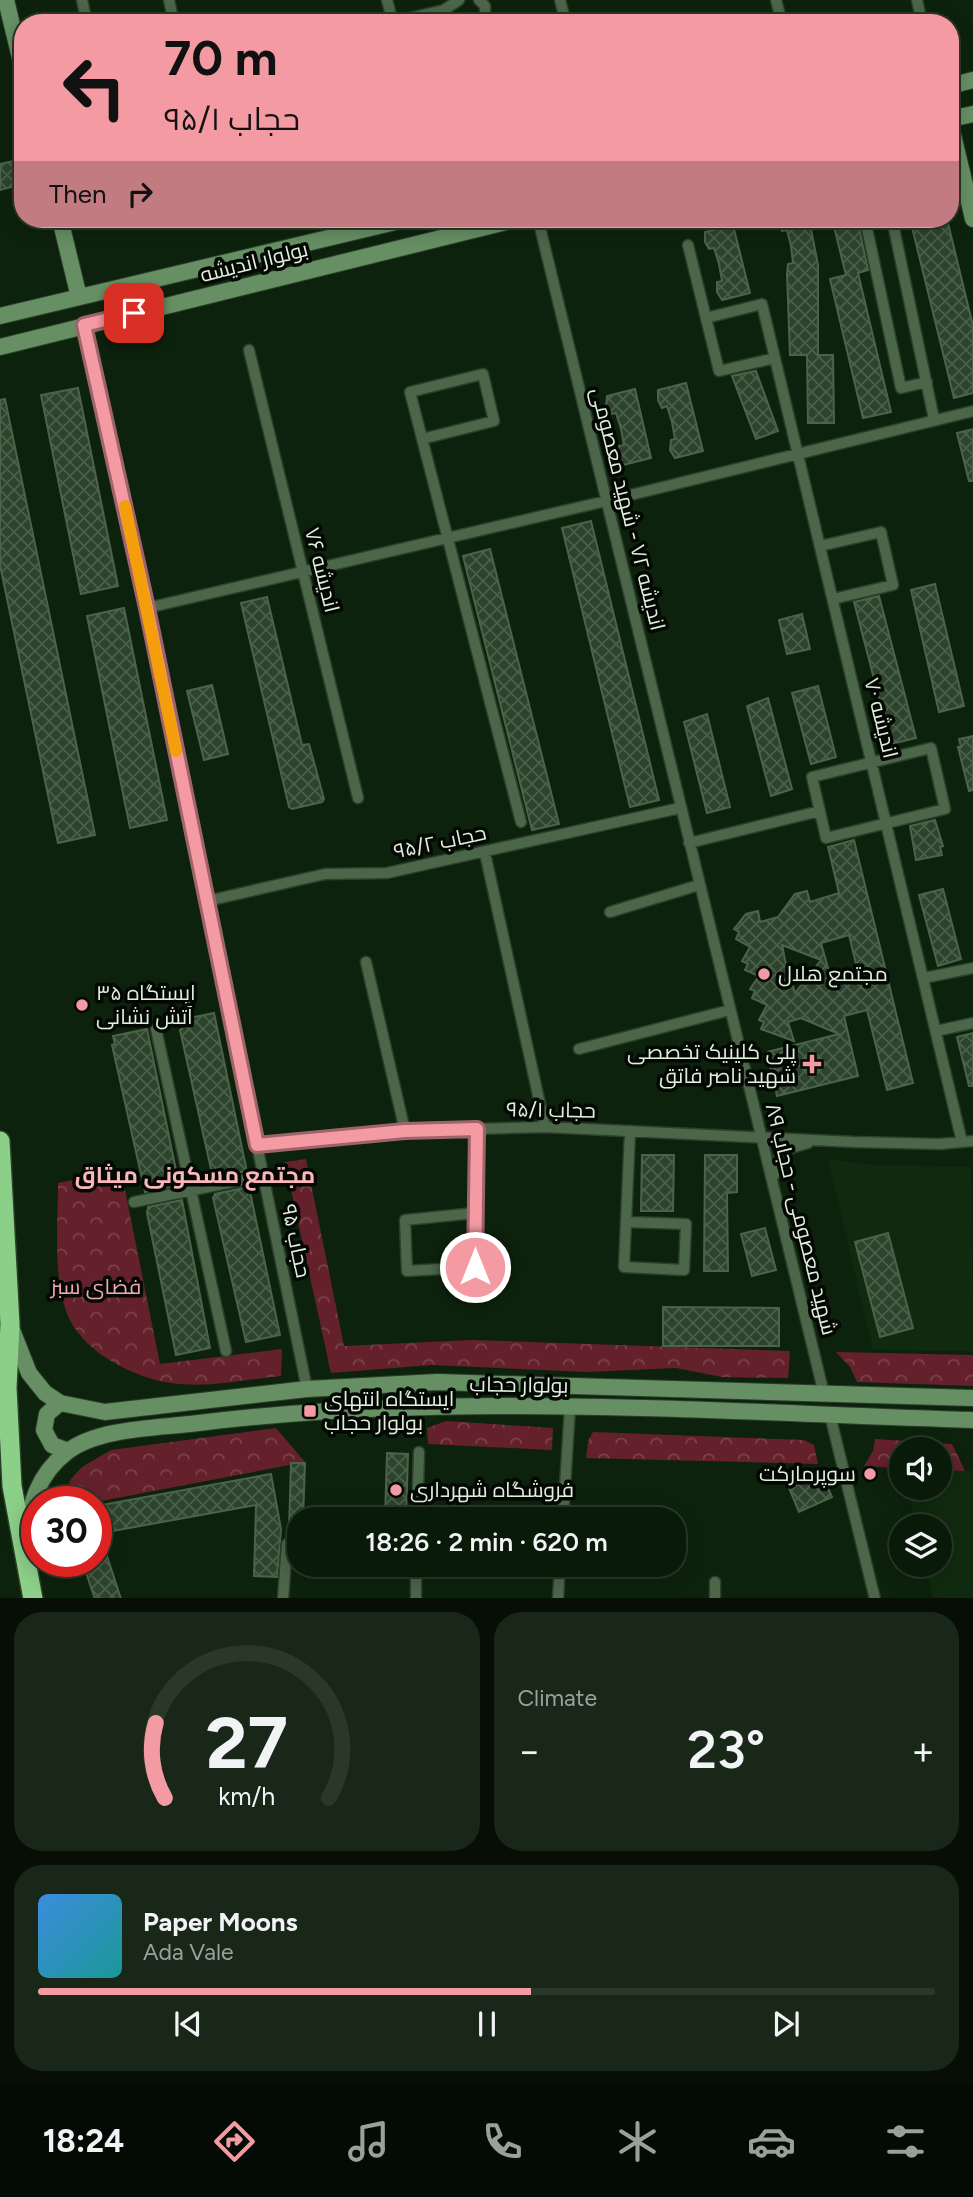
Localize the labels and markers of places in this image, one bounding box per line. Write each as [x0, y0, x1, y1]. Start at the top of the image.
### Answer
pin [104, 283, 164, 343]
place label: مجتمع هلال [778, 961, 888, 988]
marker: مجتمع هلال [756, 966, 772, 982]
place label: ایستگاه ۳۵ آتش نشانی [96, 980, 196, 1030]
marker: ایستگاه ۳۵ آتش نشانی [74, 997, 90, 1013]
place label: پلی کلینیک تخصصی شهید ناصر فاتق [627, 1039, 796, 1089]
marker: پلی کلینیک تخصصی شهید ناصر فاتق [802, 1054, 822, 1074]
place label: ایستگاه انتهای بولوار حجاب [324, 1386, 454, 1435]
marker: ایستگاه انتهای بولوار حجاب [302, 1403, 318, 1419]
place label: سوپرمارکت [759, 1461, 856, 1488]
marker: سوپرمارکت [862, 1466, 878, 1482]
place label: فروشگاه شهرداری [410, 1477, 574, 1503]
marker: فروشگاه شهرداری [388, 1482, 404, 1498]

